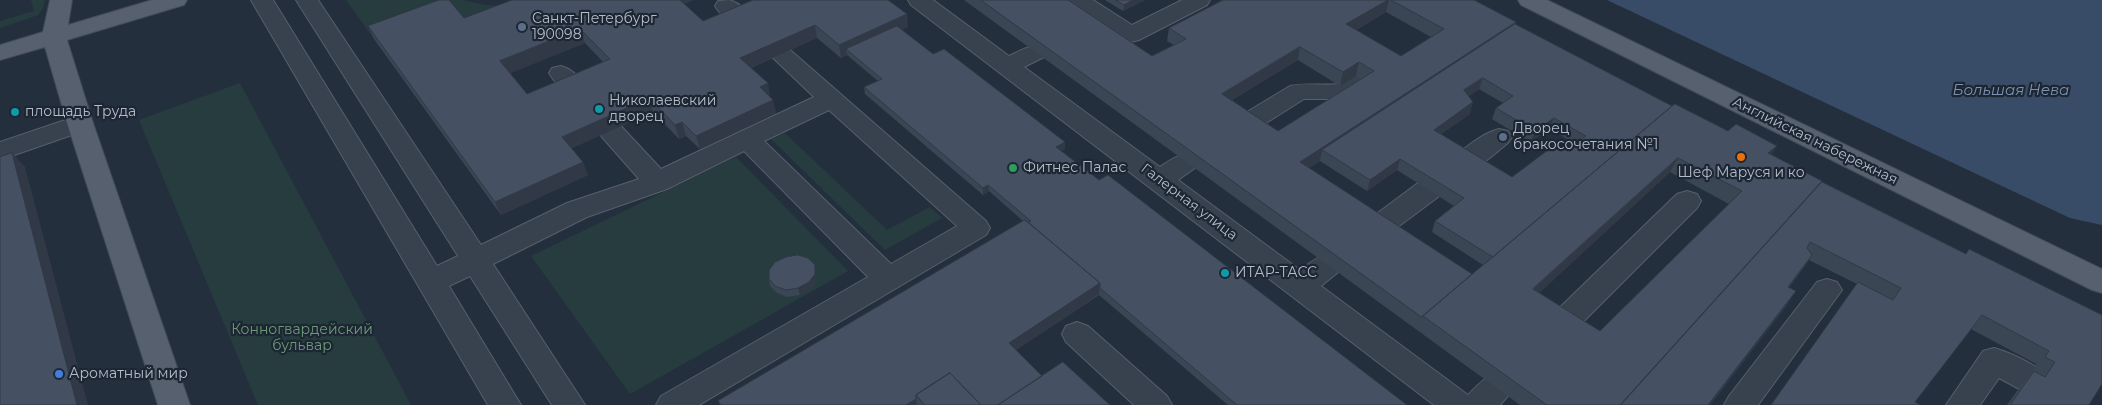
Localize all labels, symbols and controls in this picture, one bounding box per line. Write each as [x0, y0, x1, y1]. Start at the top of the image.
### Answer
place label: Санкт-Петербург 190098 [532, 11, 657, 44]
marker: Санкт-Петербург 190098 [516, 21, 528, 33]
water label: Большая Нева [1953, 82, 2069, 100]
place label: Николаевский дворец [609, 93, 716, 125]
street label: Английская набережная [1730, 94, 1900, 188]
marker: Николаевский дворец [593, 103, 605, 115]
place label: площадь Труда [25, 104, 136, 120]
marker: площадь Труда [9, 106, 21, 118]
place label: Дворец бракосочетания №1 [1513, 121, 1658, 154]
marker: Дворец бракосочетания №1 [1497, 131, 1509, 143]
marker: Шеф Маруся и ко [1735, 151, 1747, 163]
place label: Фитнес Палас [1023, 160, 1126, 176]
street label: Галерная улица [1137, 160, 1241, 244]
marker: Фитнес Палас [1007, 162, 1019, 174]
place label: Шеф Маруся и ко [1677, 165, 1805, 181]
place label: ИТАР-ТАСС [1235, 265, 1317, 281]
marker: ИТАР-ТАСС [1219, 267, 1231, 279]
park label: Конногвардейский бульвар [231, 322, 373, 354]
place label: Ароматный мир [69, 366, 188, 382]
marker: Ароматный мир [53, 368, 65, 380]

